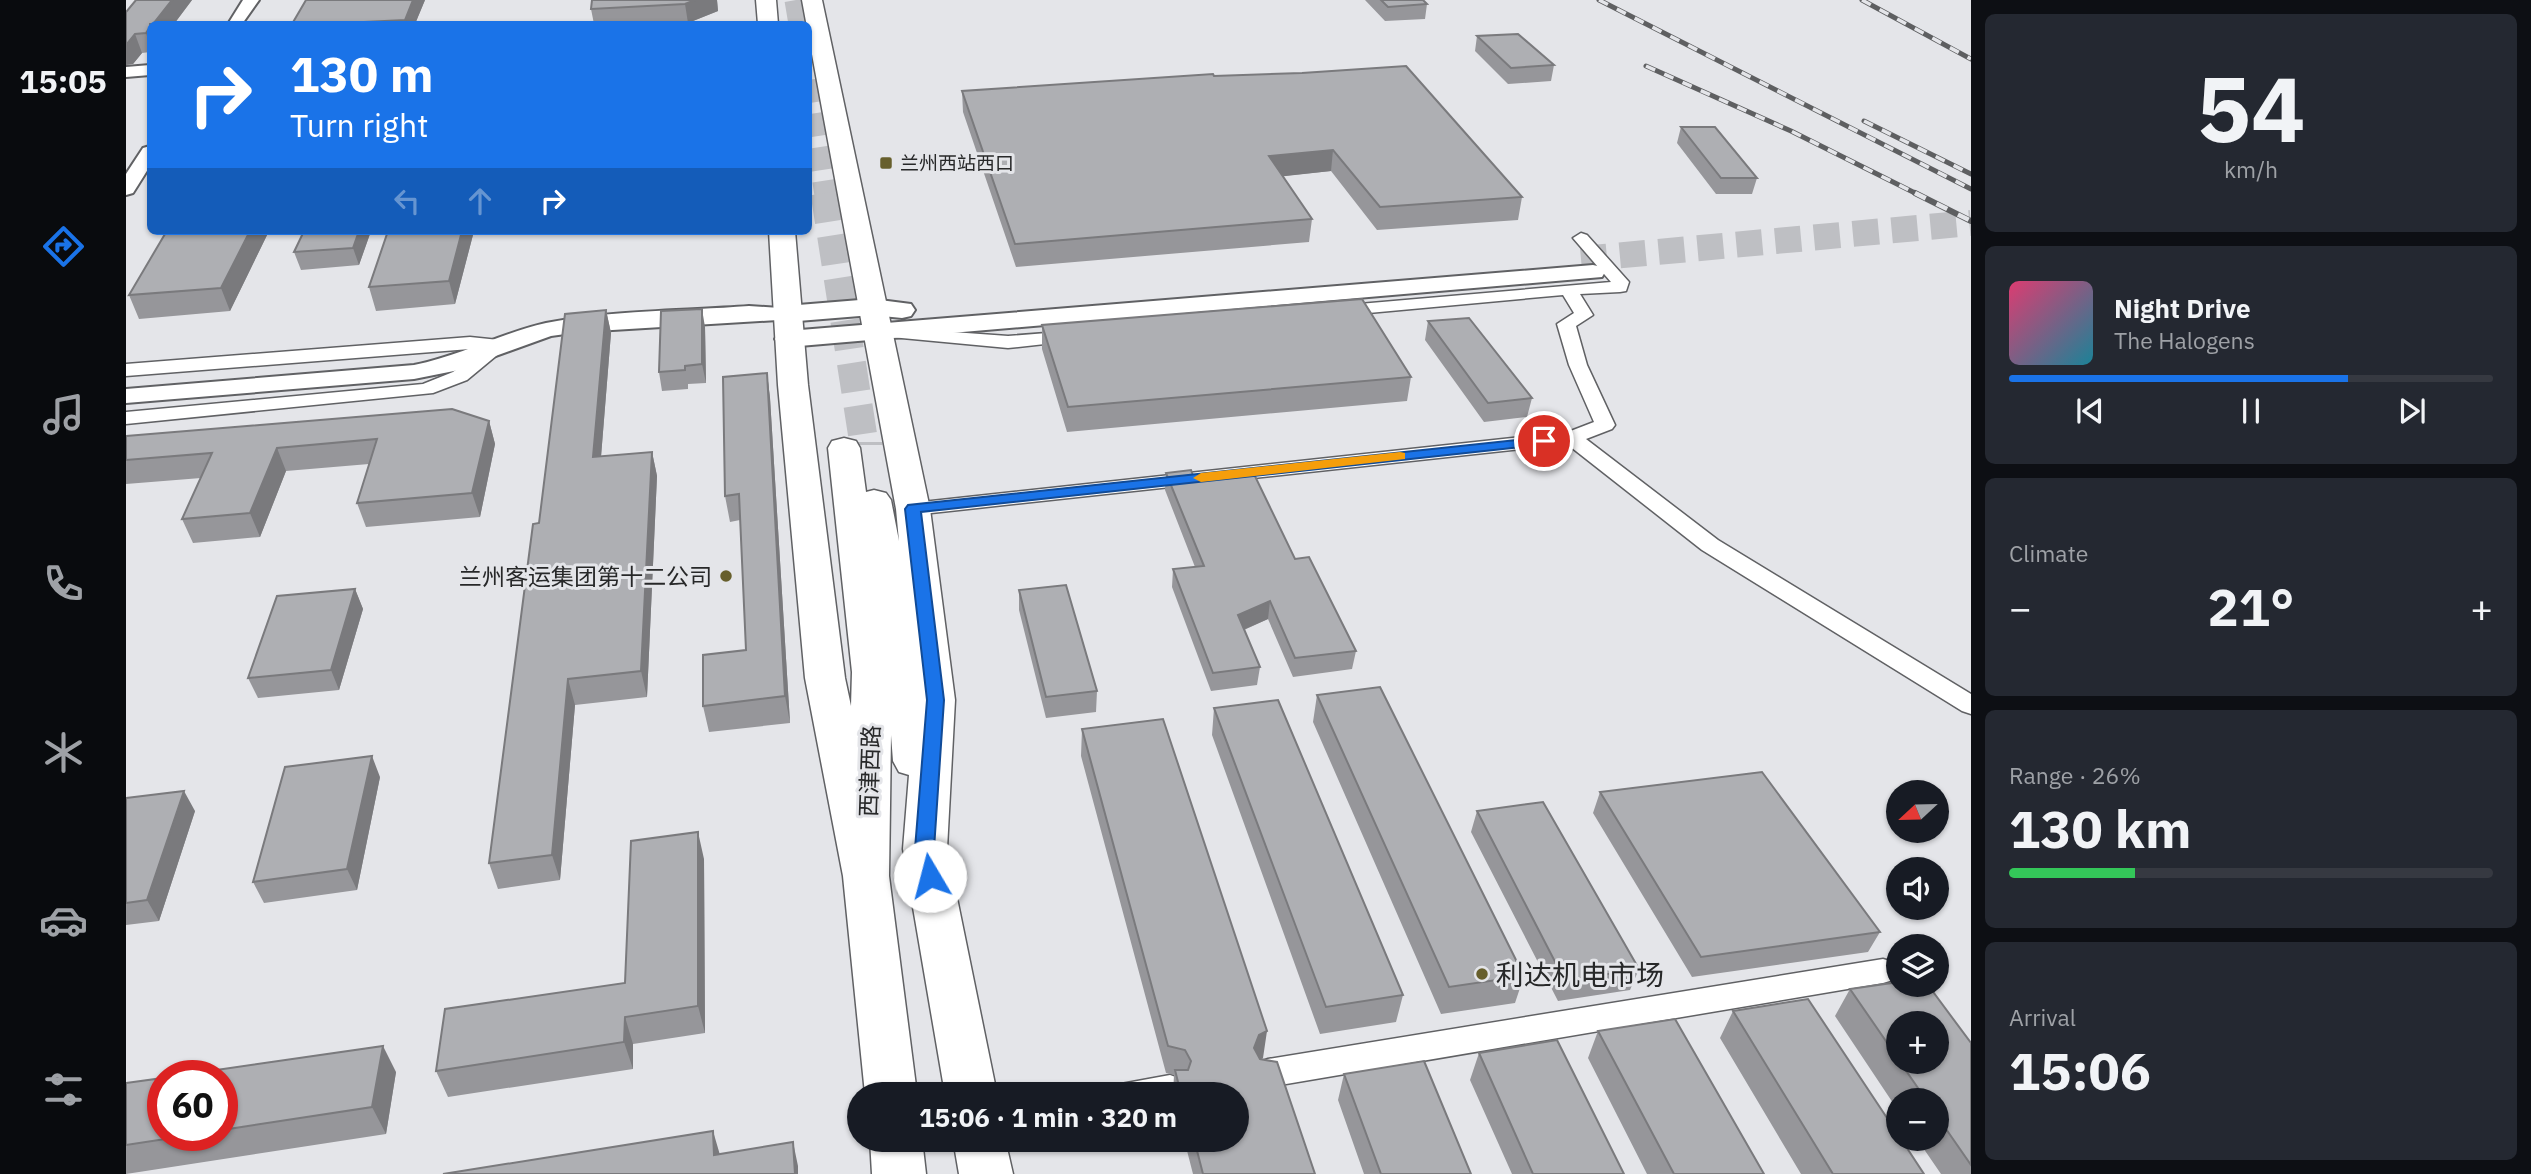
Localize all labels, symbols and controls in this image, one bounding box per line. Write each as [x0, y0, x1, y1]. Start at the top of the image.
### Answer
text: 130 m [290, 42, 434, 105]
icon: right [175, 49, 266, 140]
text: 54 [2196, 49, 2306, 167]
text: 15:05 [19, 60, 107, 102]
text: Turn right [290, 104, 428, 146]
place label: 兰州西站西口 [900, 151, 1014, 175]
text: km/h [2224, 154, 2278, 184]
marker: 兰州西站西口 [878, 155, 894, 171]
icon: left [388, 182, 426, 220]
icon: ahead [461, 182, 499, 220]
icon: right [534, 182, 572, 220]
icon: directions [39, 222, 88, 271]
text: Night Drive [2114, 291, 2251, 325]
text: The Halogens [2114, 325, 2255, 355]
icon: music [39, 390, 88, 439]
icon: previous [2071, 392, 2109, 430]
icon: pause [2232, 392, 2270, 430]
icon: next [2393, 392, 2431, 430]
pin [1514, 411, 1574, 471]
icon: arrive [1525, 422, 1563, 460]
text: Climate [2009, 538, 2088, 568]
icon: phone [39, 559, 88, 608]
place label: 兰州客运集团第十二公司 [459, 561, 712, 591]
marker: 兰州客运集团第十二公司 [718, 568, 734, 584]
text: 21° [2208, 573, 2294, 640]
text: − [2009, 583, 2032, 632]
text: + [2470, 583, 2493, 632]
street label: 西津西路 [852, 725, 886, 817]
icon: climate [39, 728, 88, 777]
text: Range · 26% [2009, 760, 2141, 790]
north arrow [1886, 780, 1950, 844]
map controls [1886, 780, 1949, 1151]
text: 130 km [2009, 795, 2191, 862]
position arrow [893, 839, 967, 913]
button: sound [1886, 857, 1949, 920]
icon: car [39, 896, 88, 945]
button: layers [1886, 934, 1949, 997]
place label: 利达机电市场 [1496, 956, 1664, 993]
marker: 利达机电市场 [1474, 966, 1490, 982]
text: Arrival [2009, 1002, 2076, 1032]
button: + [1886, 1011, 1949, 1074]
text: 15:06 [2009, 1037, 2151, 1104]
speed limit sign: 60 [147, 1060, 238, 1151]
icon: filters [39, 1065, 88, 1114]
button: − [1886, 1088, 1949, 1151]
text: 15:06 · 1 min · 320 m [919, 1100, 1177, 1134]

